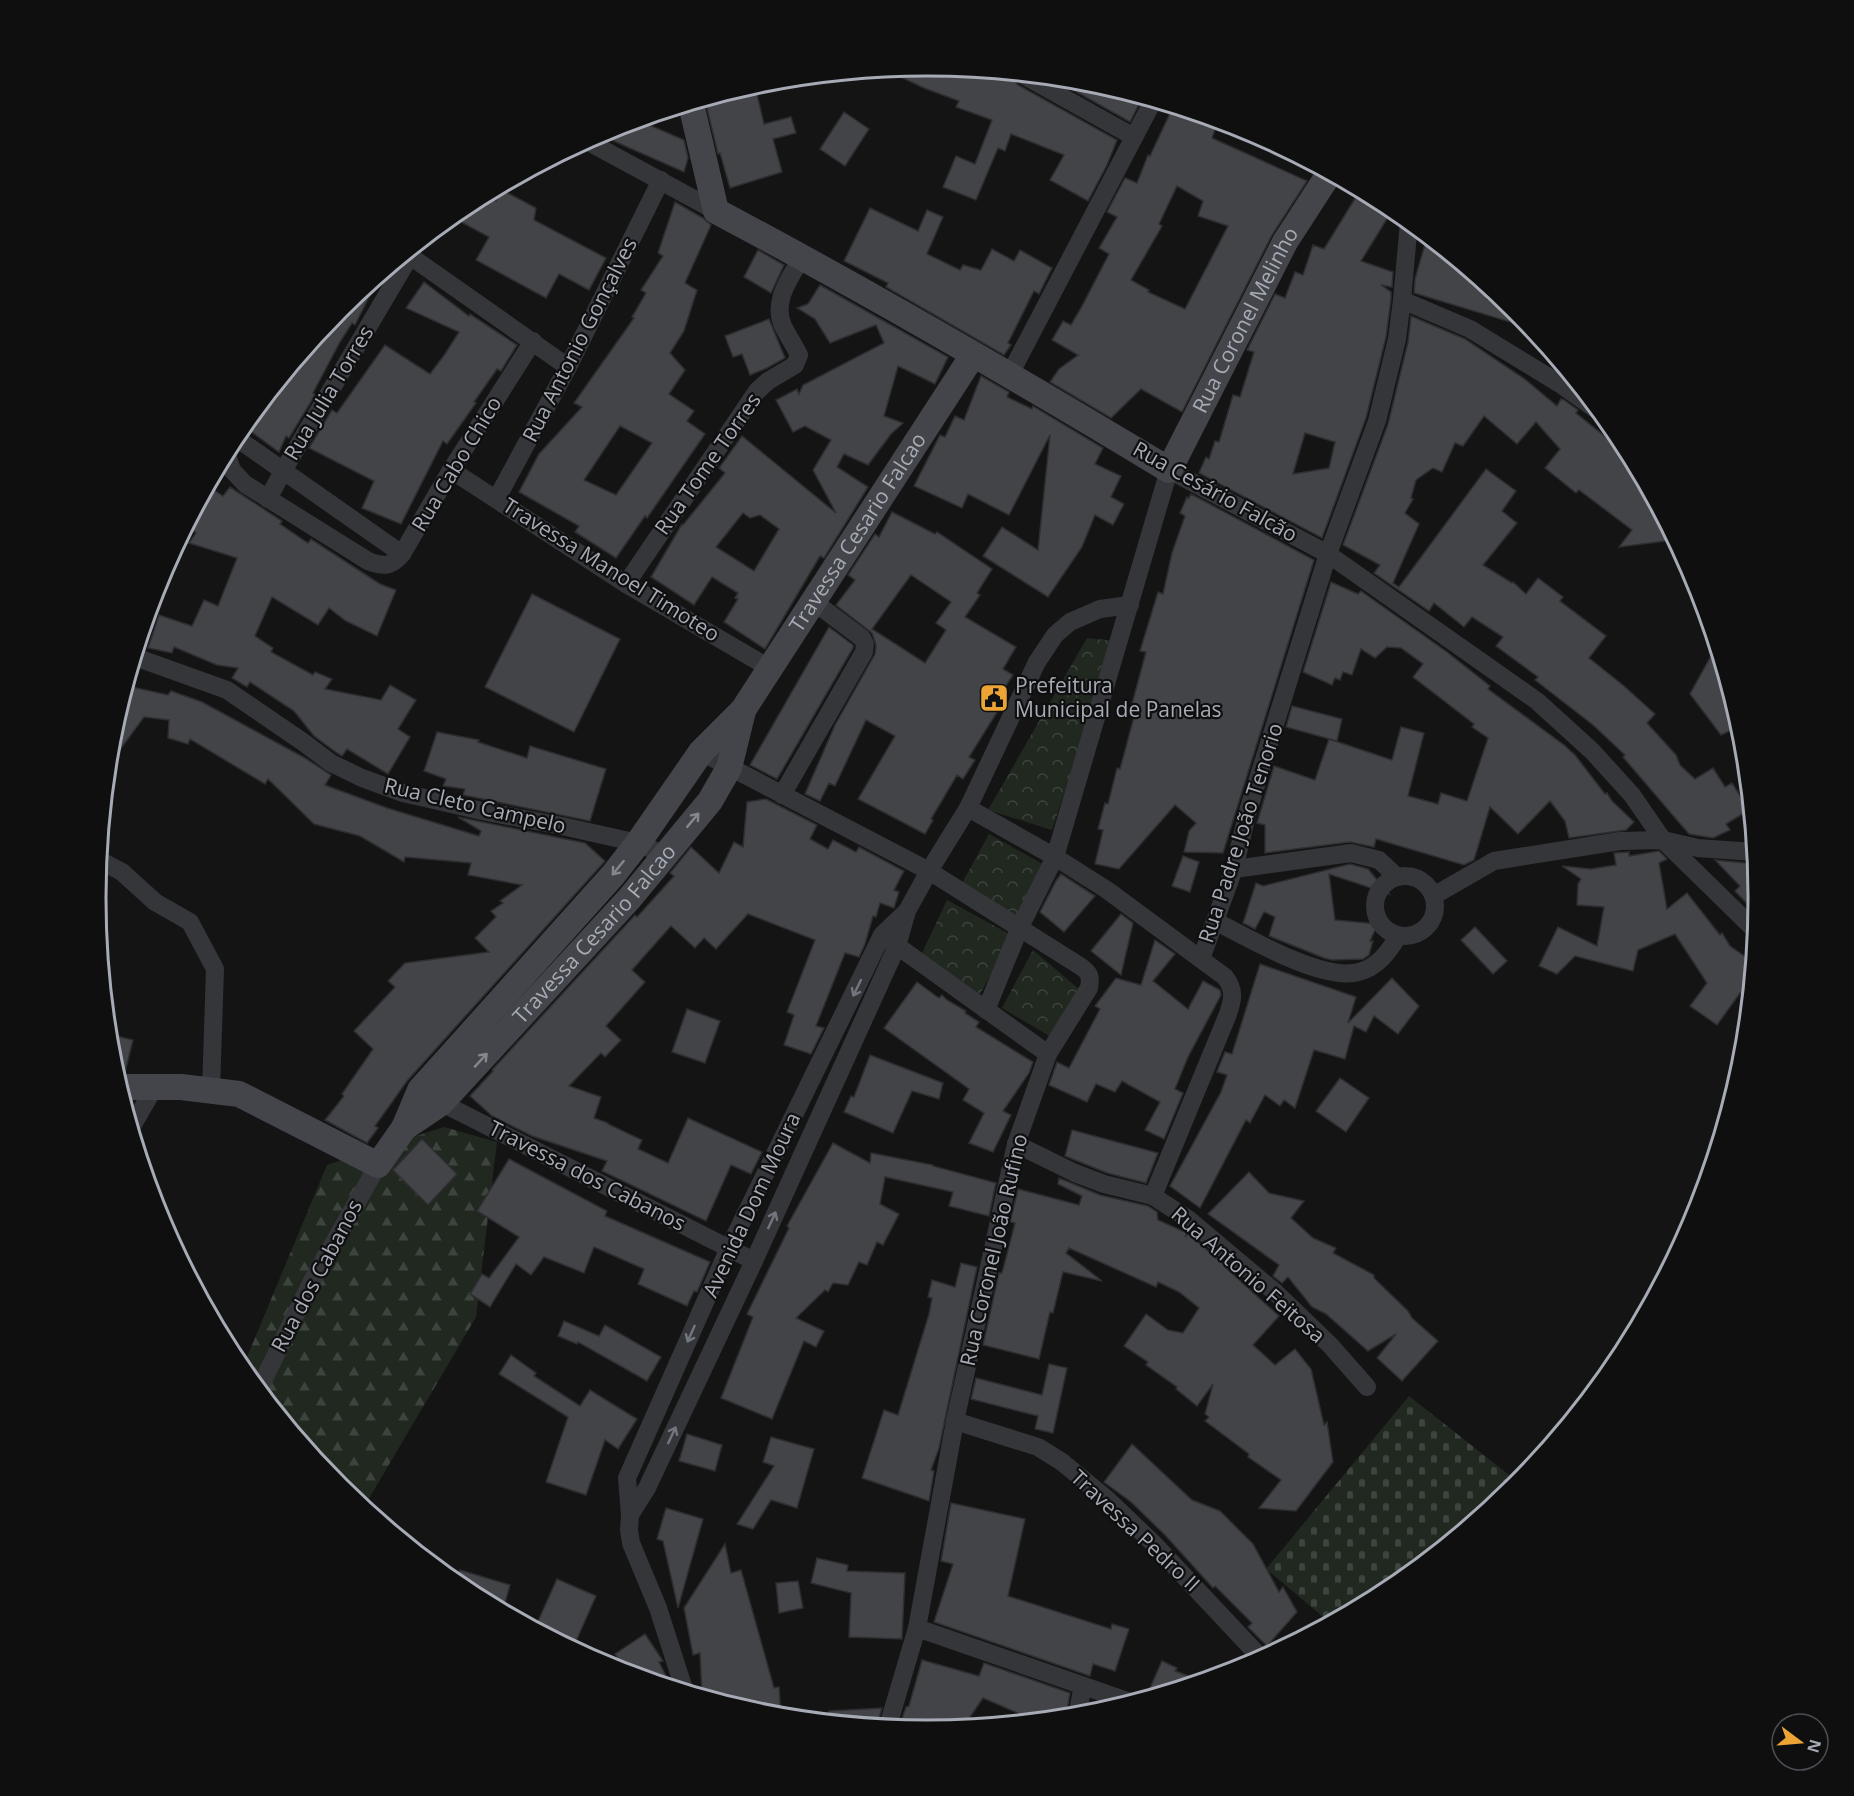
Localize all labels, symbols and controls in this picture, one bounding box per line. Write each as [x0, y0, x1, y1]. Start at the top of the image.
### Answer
street label: Rua Coronel Melinho [1185, 221, 1304, 417]
street label: Rua Antonio Gonçalves [515, 233, 643, 446]
street label: Rua Julia Torres [277, 320, 379, 465]
street label: Rua Tome Torres [648, 387, 767, 540]
street label: Rua Cabo Chico [405, 391, 508, 536]
street label: Travessa Cesario Falcao [782, 427, 932, 637]
street label: Rua Cesário Falcão [1128, 434, 1303, 548]
street label: Travessa Manoel Timoteo [498, 491, 725, 647]
place label: Prefeitura Municipal de Panelas [1015, 671, 1222, 723]
public building icon: Prefeitura Municipal de Panelas [978, 682, 1010, 714]
street label: Rua Padre João Tenorio [1191, 719, 1289, 946]
street label: Rua Cleto Campelo [382, 770, 569, 840]
one-way arrow [687, 812, 700, 828]
street label: Travessa Cesario Falcao [506, 838, 682, 1029]
one-way arrow [612, 860, 625, 876]
one-way arrow [850, 978, 862, 996]
one-way arrow [474, 1053, 488, 1068]
street label: Avenida Dom Moura [696, 1108, 806, 1302]
street label: Travessa dos Cabanos [484, 1113, 691, 1237]
street label: Rua Coronel João Rufino [953, 1131, 1033, 1368]
street label: Rua dos Cabanos [264, 1194, 368, 1357]
street label: Rua Antonio Feitosa [1166, 1200, 1332, 1349]
one-way arrow [768, 1211, 779, 1229]
one-way arrow [685, 1325, 696, 1343]
one-way arrow [667, 1426, 679, 1444]
street label: Travessa Pedro II [1065, 1463, 1206, 1597]
north arrow [1770, 1712, 1830, 1772]
text: N [1802, 1737, 1827, 1755]

